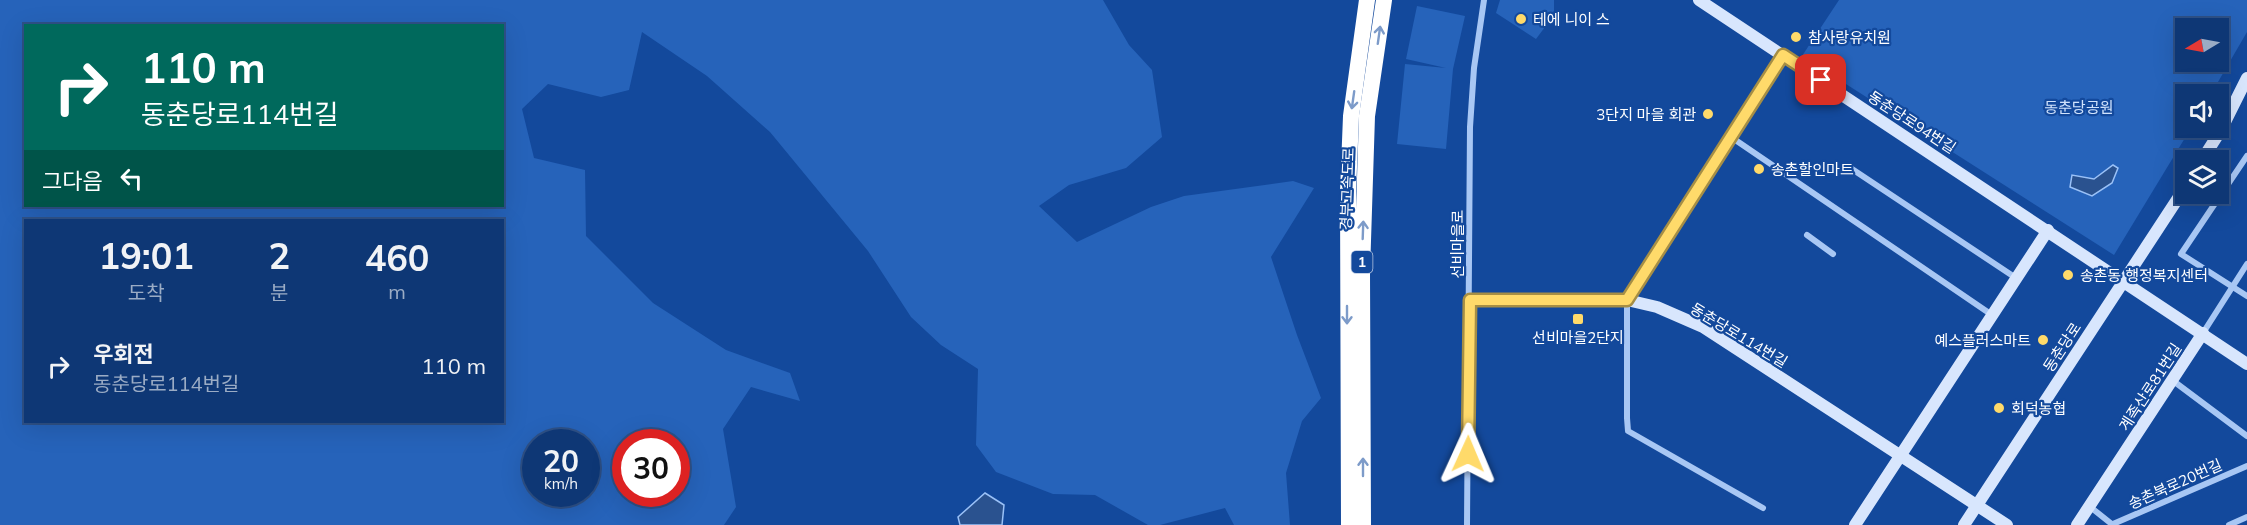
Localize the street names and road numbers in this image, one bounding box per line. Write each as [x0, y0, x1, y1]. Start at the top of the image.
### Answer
street label: 동춘당로94번길 [1865, 87, 1959, 157]
street label: 경부고속도로 [1336, 147, 1358, 231]
street label: 선비마을로 [1448, 209, 1467, 279]
road number: 1 [1352, 251, 1372, 273]
street label: 동춘당로114번길 [1687, 299, 1791, 371]
street label: 동춘당로 [2039, 319, 2085, 375]
street label: 계족산로81번길 [2115, 340, 2185, 434]
street label: 송촌북로20번길 [2125, 455, 2225, 513]

